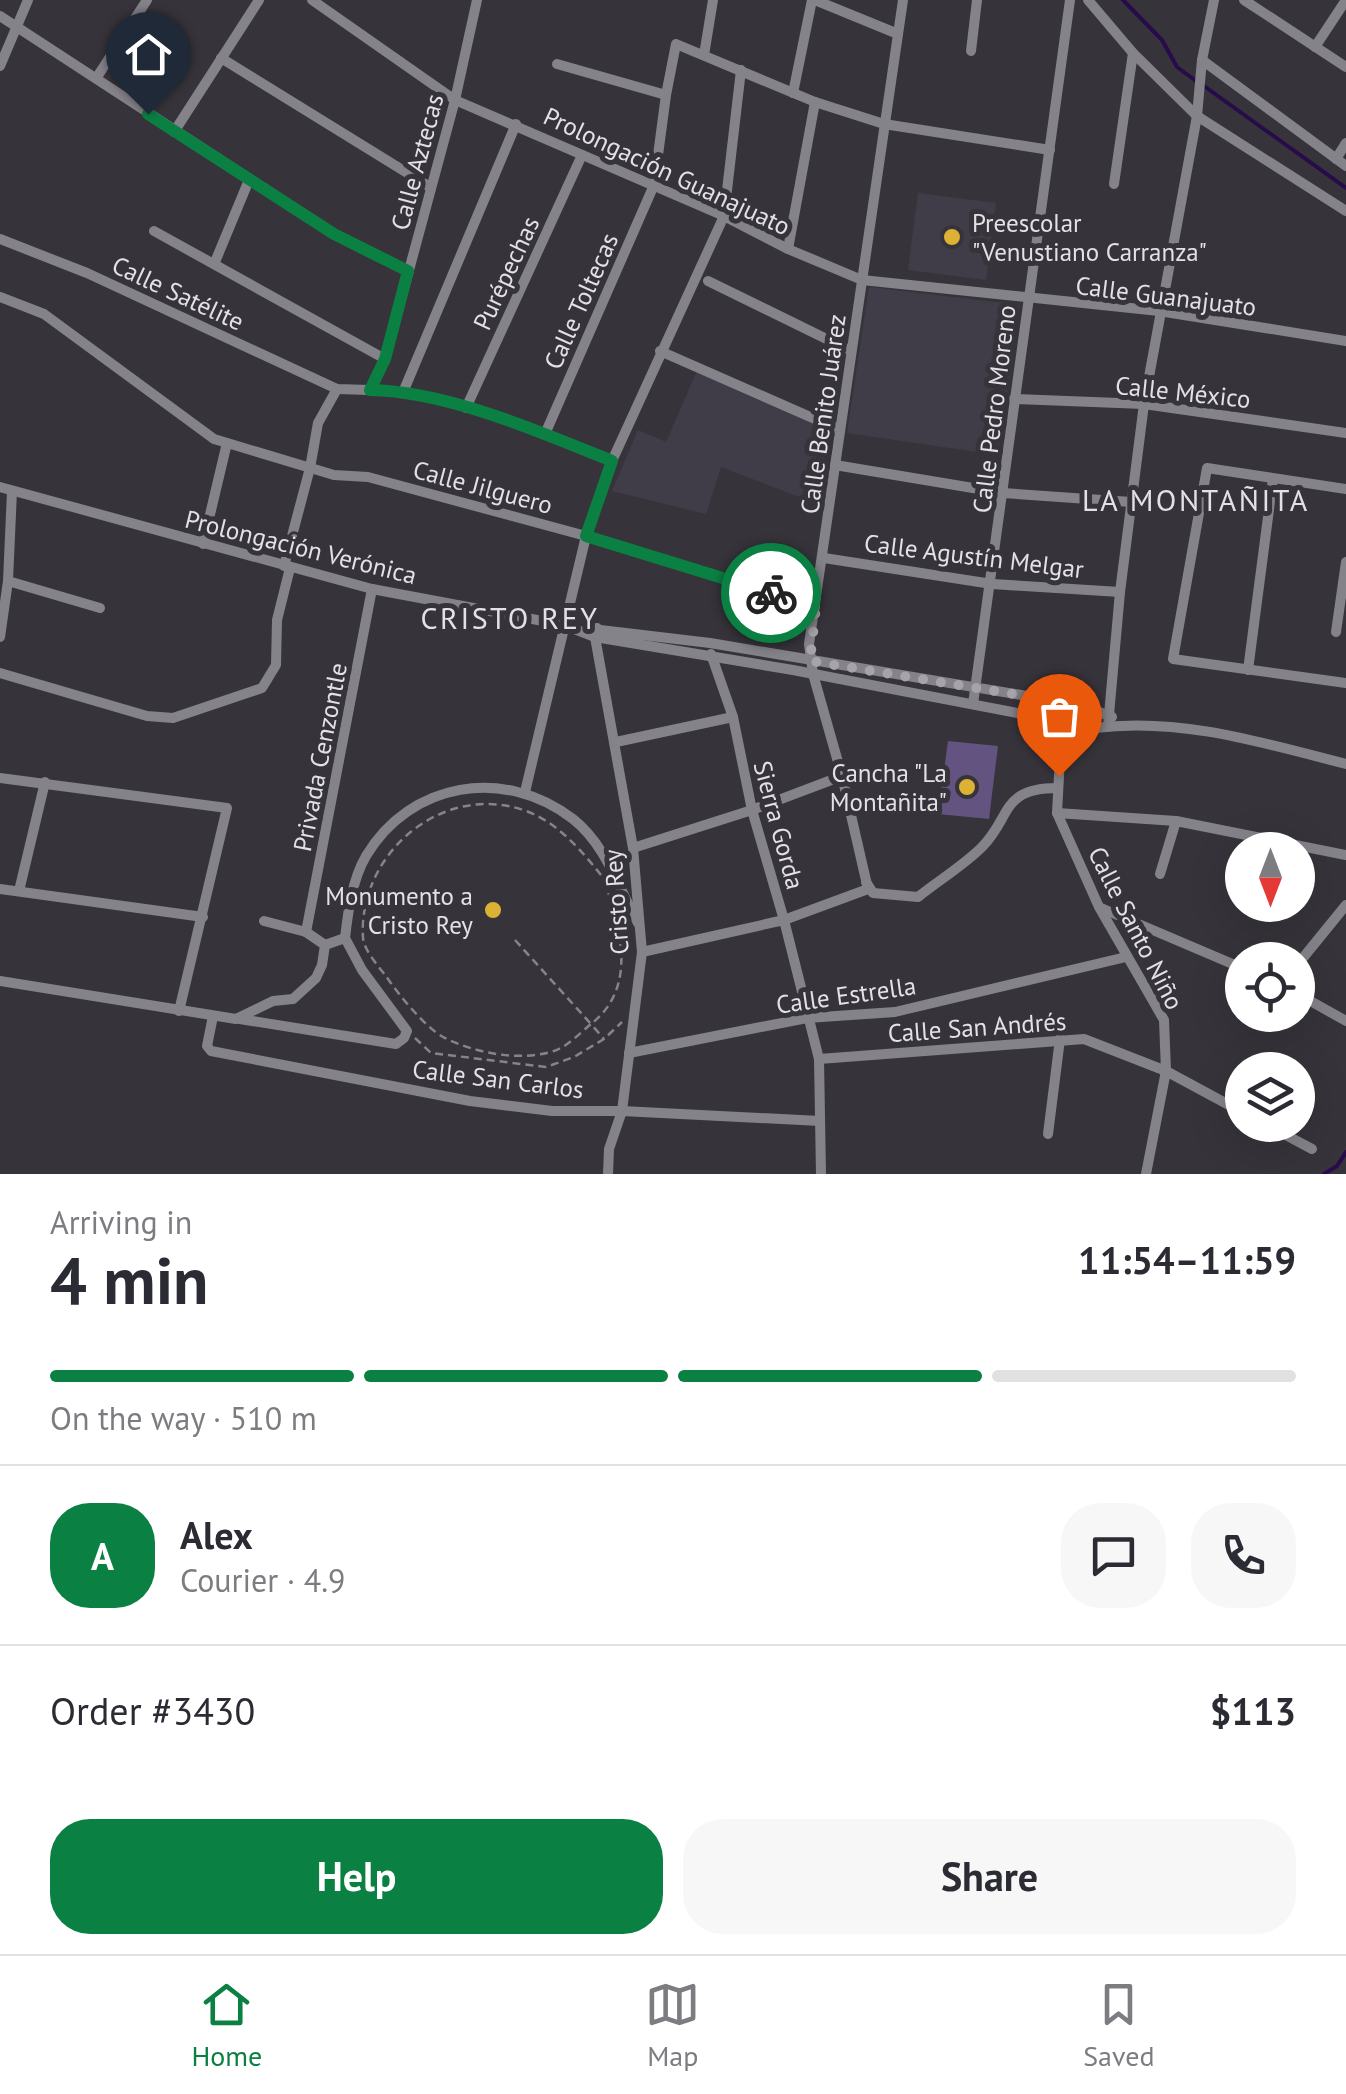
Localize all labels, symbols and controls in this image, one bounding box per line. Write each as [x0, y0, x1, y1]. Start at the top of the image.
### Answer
pin [106, 12, 191, 115]
icon: home [121, 27, 176, 82]
street label: Calle Aztecas [383, 90, 451, 234]
street label: Prolongación Guanajuato [539, 100, 795, 242]
place label: Preescolar "Venustiano Carranza" [972, 207, 1207, 268]
street label: Purépechas [466, 211, 546, 335]
marker: Preescolar "Venustiano Carranza" [941, 226, 963, 248]
street label: Calle Toltecas [537, 228, 625, 374]
street label: Calle Satélite [107, 249, 249, 337]
street label: Calle Guanajuato [1074, 269, 1258, 323]
street label: Calle Pedro Moreno [965, 303, 1023, 515]
street label: Calle Benito Juárez [793, 312, 853, 516]
street label: Calle México [1114, 369, 1252, 415]
street label: Calle Jilguero [410, 453, 556, 521]
district label: LA MONTAÑITA [1082, 480, 1310, 519]
street label: Prolongación Verónica [182, 503, 420, 591]
street label: Calle Agustín Melgar [862, 527, 1086, 585]
courier [721, 543, 821, 643]
icon: bike [744, 566, 799, 621]
district label: CRISTO REY [420, 598, 600, 637]
street label: Privada Cenzontle [286, 660, 354, 854]
pin [1017, 674, 1102, 777]
icon: bag [1032, 689, 1087, 744]
street label: Sierra Gorda [746, 757, 812, 893]
place label: Cancha "La Montañita" [830, 757, 947, 818]
marker: Cancha "La Montañita" [956, 776, 978, 798]
north arrow [1225, 832, 1315, 922]
map controls [1225, 832, 1315, 1142]
street label: Calle Santo Niño [1081, 841, 1191, 1015]
street label: Cristo Rey [596, 848, 636, 956]
place label: Monumento a Cristo Rey [325, 880, 473, 941]
marker: Monumento a Cristo Rey [482, 899, 504, 921]
button: locate [1225, 942, 1315, 1032]
street label: Calle Estrella [774, 969, 918, 1021]
street label: Calle San Andrés [887, 1005, 1067, 1049]
button: layers [1225, 1052, 1315, 1142]
street label: Calle San Carlos [411, 1053, 585, 1105]
text: Arriving in [50, 1201, 192, 1243]
text: 11:54–11:59 [1078, 1235, 1296, 1284]
text: 4 min [50, 1238, 209, 1322]
text: On the way · 510 m [50, 1397, 317, 1439]
button: chat [1061, 1503, 1166, 1608]
button: phone [1191, 1503, 1296, 1608]
text: Alex [180, 1510, 253, 1559]
text: A [91, 1531, 114, 1580]
text: Courier · 4.9 [180, 1559, 346, 1601]
text: Order #3430 [50, 1686, 255, 1735]
text: $113 [1210, 1686, 1296, 1735]
button: Help [50, 1819, 663, 1934]
button: Share [683, 1819, 1296, 1934]
tab: Home [191, 1977, 262, 2074]
tab: Map [645, 1977, 700, 2074]
tab: Saved [1083, 1977, 1154, 2074]

